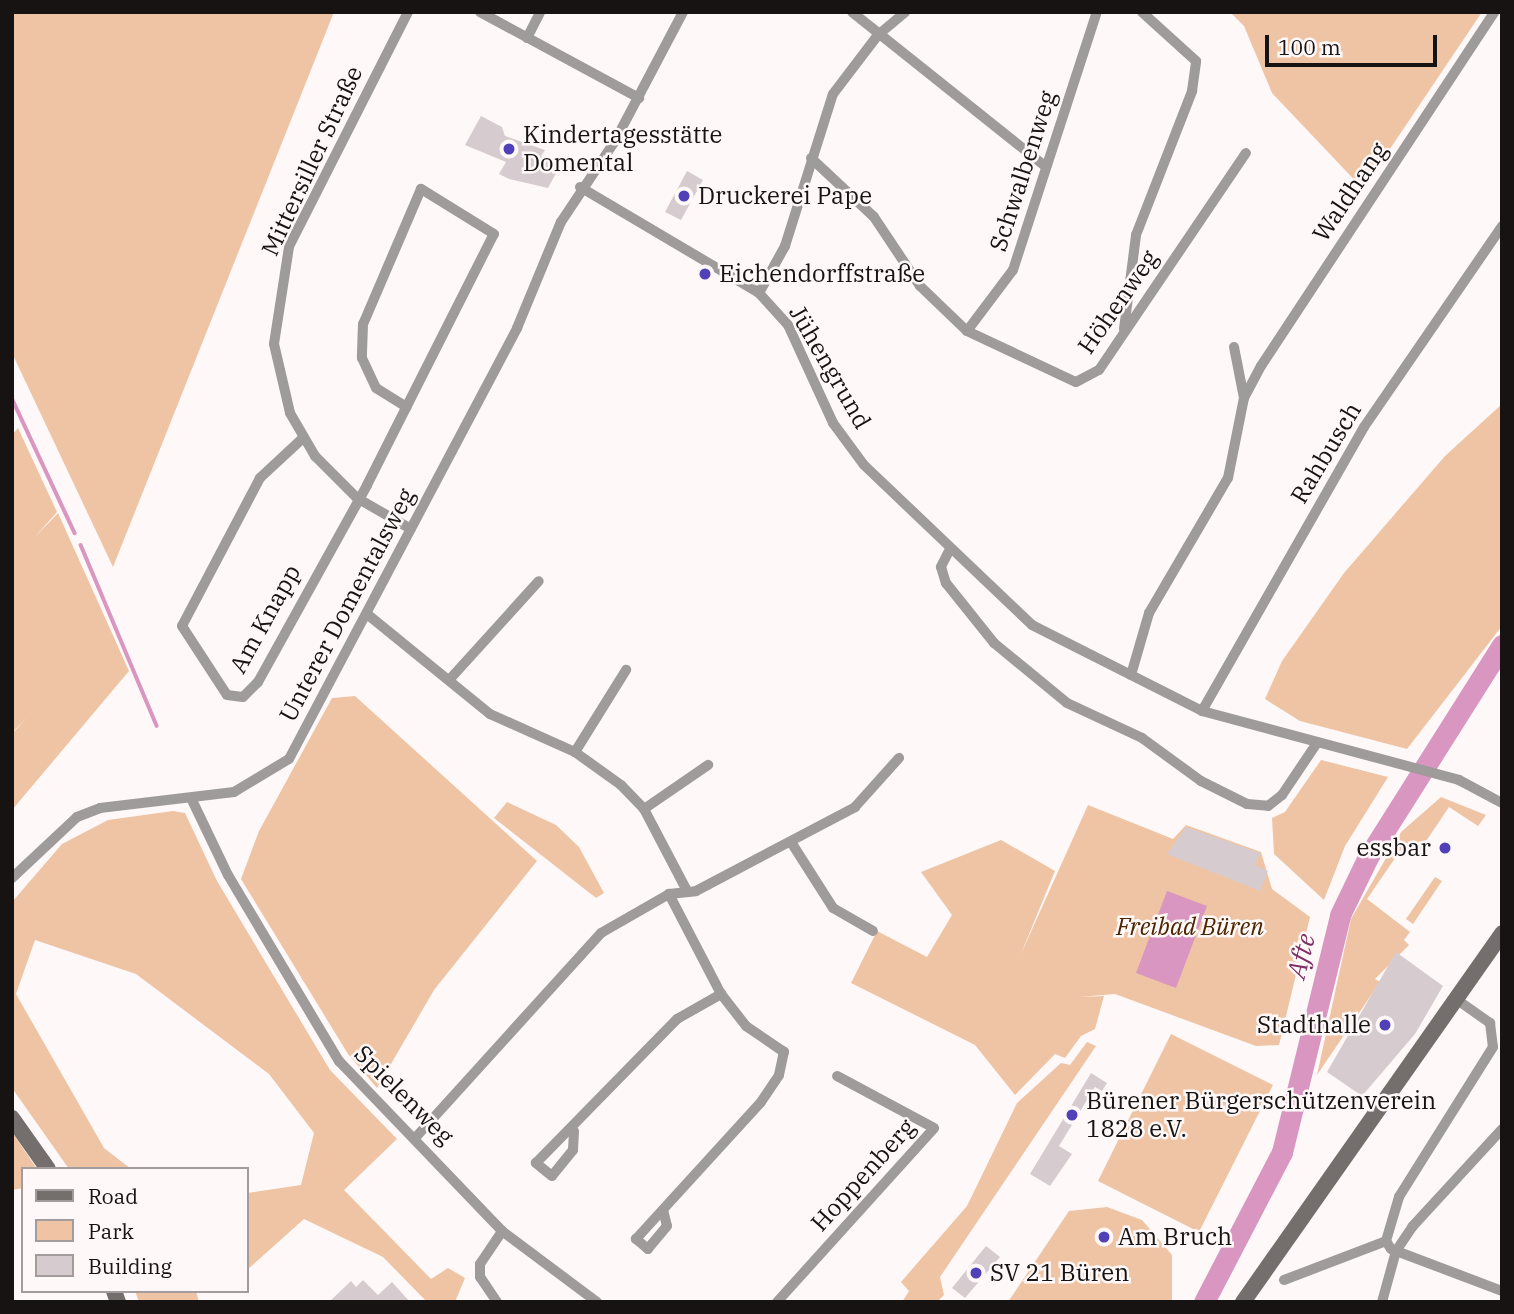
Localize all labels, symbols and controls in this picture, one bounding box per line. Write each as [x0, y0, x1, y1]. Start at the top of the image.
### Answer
scale bar [1269, 21, 1440, 65]
text: 100 m [1278, 33, 1341, 61]
street label: Mittersiller Straße [255, 62, 369, 260]
street label: Schwalbenweg [984, 87, 1062, 255]
place label: Kindertagesstätte Domental [523, 121, 722, 177]
street label: Waldhang [1306, 137, 1394, 247]
marker: Kindertagesstätte Domental [501, 141, 517, 157]
place label: Druckerei Pape [698, 182, 872, 210]
marker: Druckerei Pape [676, 188, 692, 204]
street label: Höhenweg [1072, 245, 1164, 359]
place label: Eichendorffstraße [719, 260, 925, 288]
marker: Eichendorffstraße [697, 266, 713, 282]
street label: Jühengrund [783, 300, 877, 434]
street label: Rahbusch [1285, 397, 1367, 509]
street label: Unterer Domentalsweg [273, 483, 421, 727]
street label: Am Knapp [223, 560, 307, 678]
place label: essbar [1357, 834, 1431, 862]
marker: essbar [1437, 840, 1453, 856]
park label: Freibad Büren [1116, 913, 1264, 941]
water label: Afte [1280, 930, 1322, 982]
place label: Stadthalle [1257, 1011, 1371, 1039]
marker: Stadthalle [1377, 1017, 1393, 1033]
street label: Spielenweg [348, 1039, 460, 1151]
place label: Bürener Bürgerschützenverein 1828 e.V. [1086, 1087, 1436, 1143]
marker: Bürener Bürgerschützenverein 1828 e.V. [1064, 1107, 1080, 1123]
street label: Hoppenberg [805, 1113, 921, 1237]
legend [21, 1167, 248, 1293]
text: Road [88, 1182, 138, 1210]
text: Park [88, 1217, 134, 1245]
place label: Am Bruch [1118, 1223, 1232, 1251]
marker: Am Bruch [1096, 1229, 1112, 1245]
text: Building [88, 1252, 172, 1280]
place label: SV 21 Büren [990, 1259, 1129, 1287]
marker: SV 21 Büren [968, 1265, 984, 1281]

